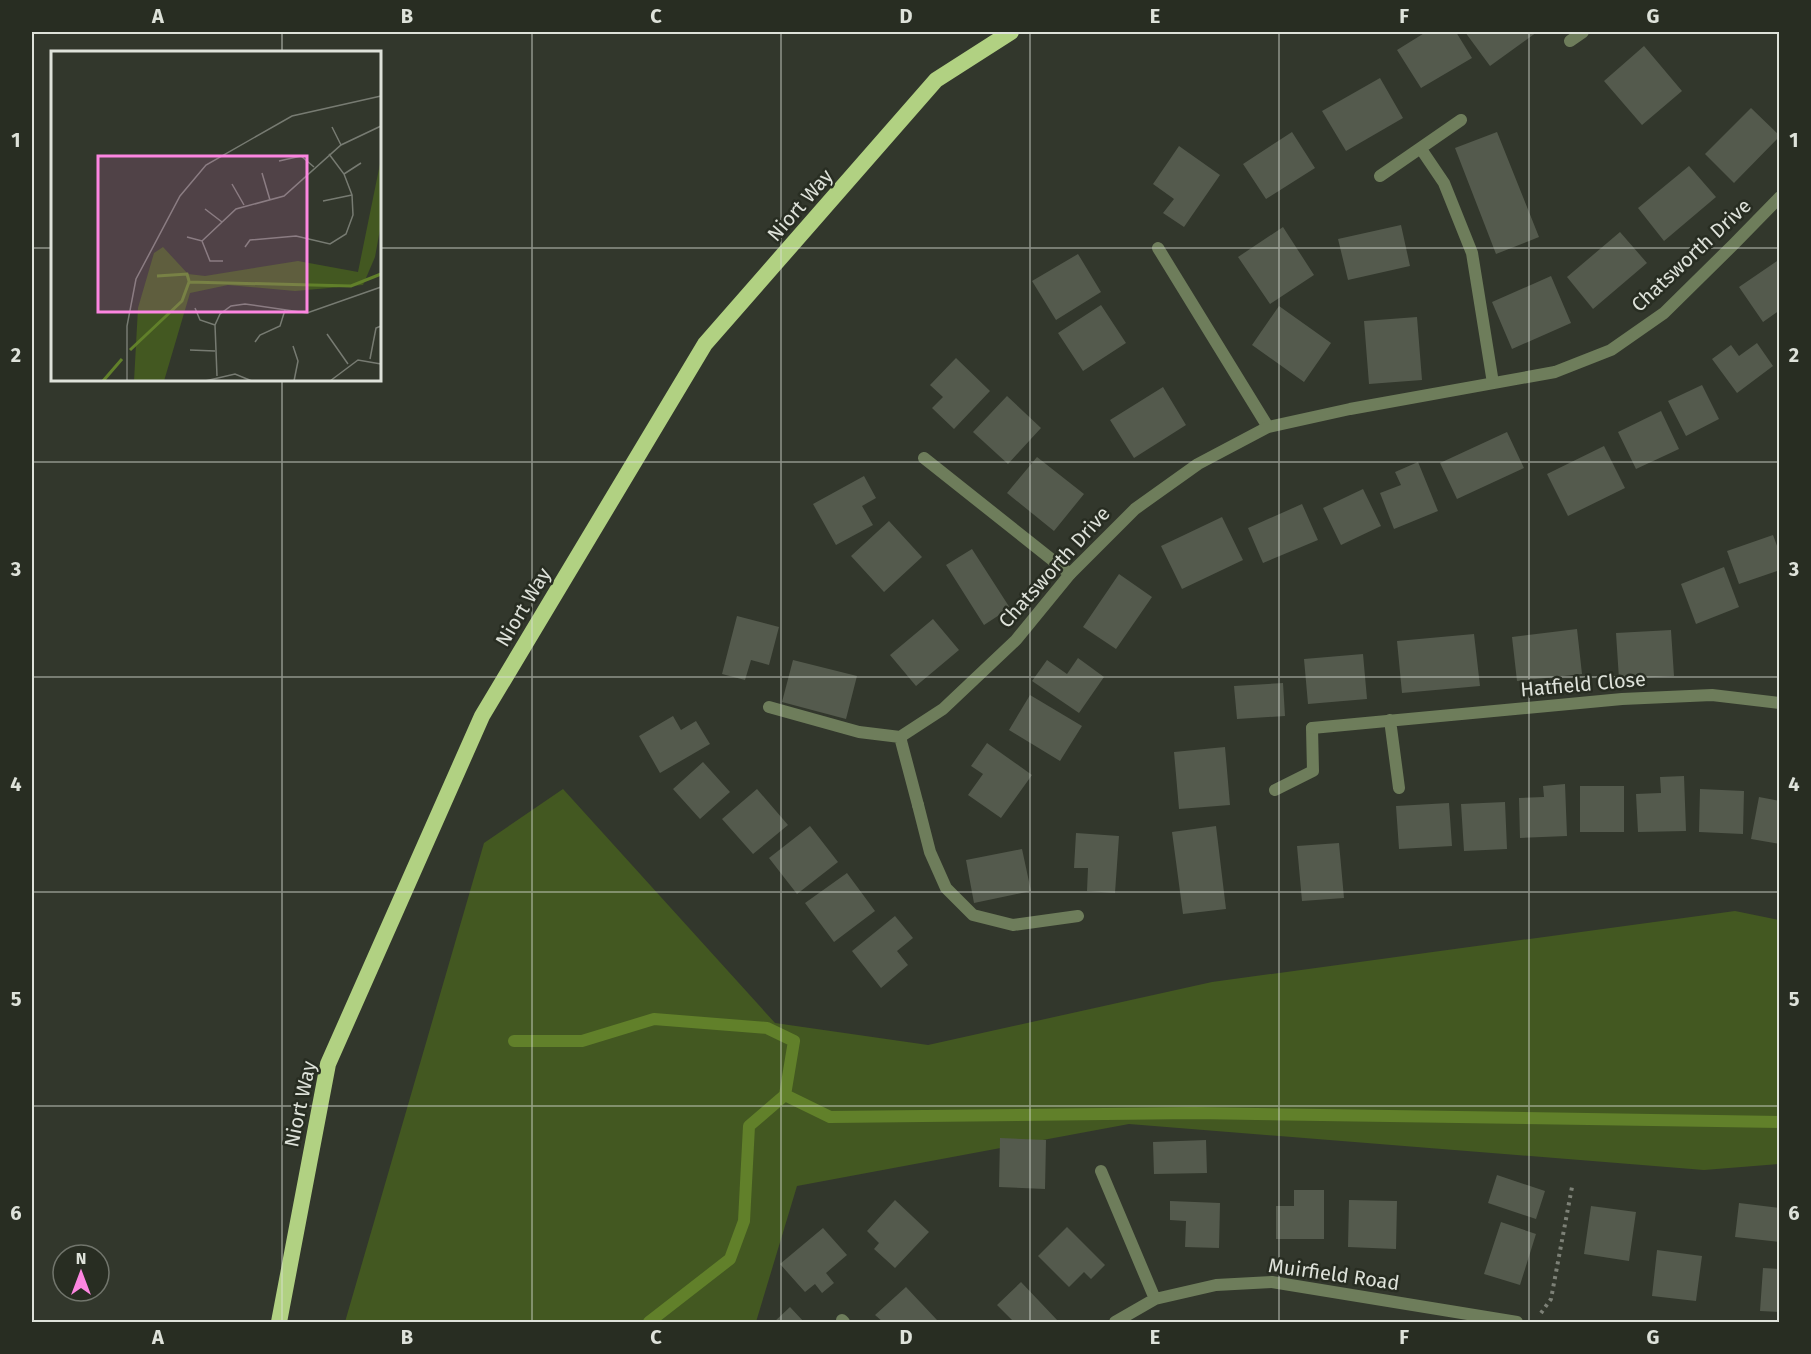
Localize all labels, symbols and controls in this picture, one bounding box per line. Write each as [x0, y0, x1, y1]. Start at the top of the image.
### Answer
text: A [151, 4, 165, 28]
text: B [401, 4, 413, 28]
text: C [650, 4, 662, 28]
text: D [899, 4, 913, 28]
text: E [1150, 4, 1160, 28]
text: F [1399, 4, 1409, 28]
text: G [1647, 4, 1659, 28]
inset map [51, 51, 381, 381]
text: 1 [11, 128, 21, 152]
text: 1 [1789, 128, 1799, 152]
street label: Niort Way [762, 164, 838, 246]
street label: Chatsworth Drive [1626, 193, 1756, 317]
text: 2 [11, 343, 21, 367]
text: 2 [1789, 343, 1799, 367]
street label: Chatsworth Drive [993, 501, 1115, 633]
text: 3 [10, 557, 21, 581]
text: 3 [1788, 557, 1799, 581]
street label: Niort Way [490, 563, 556, 651]
street label: Hatfield Close [1519, 667, 1647, 701]
text: 4 [10, 772, 22, 796]
text: 4 [1788, 772, 1800, 796]
text: 5 [11, 987, 22, 1011]
text: 5 [1789, 987, 1800, 1011]
street label: Niort Way [279, 1059, 321, 1149]
text: 6 [10, 1201, 22, 1225]
text: 6 [1788, 1201, 1800, 1225]
north arrow [51, 1243, 111, 1303]
text: N [76, 1249, 86, 1268]
street label: Muirfield Road [1267, 1253, 1401, 1295]
text: A [151, 1325, 165, 1349]
text: B [401, 1325, 413, 1349]
text: C [650, 1325, 662, 1349]
text: D [899, 1325, 913, 1349]
text: E [1150, 1325, 1160, 1349]
text: F [1399, 1325, 1409, 1349]
text: G [1647, 1325, 1659, 1349]

